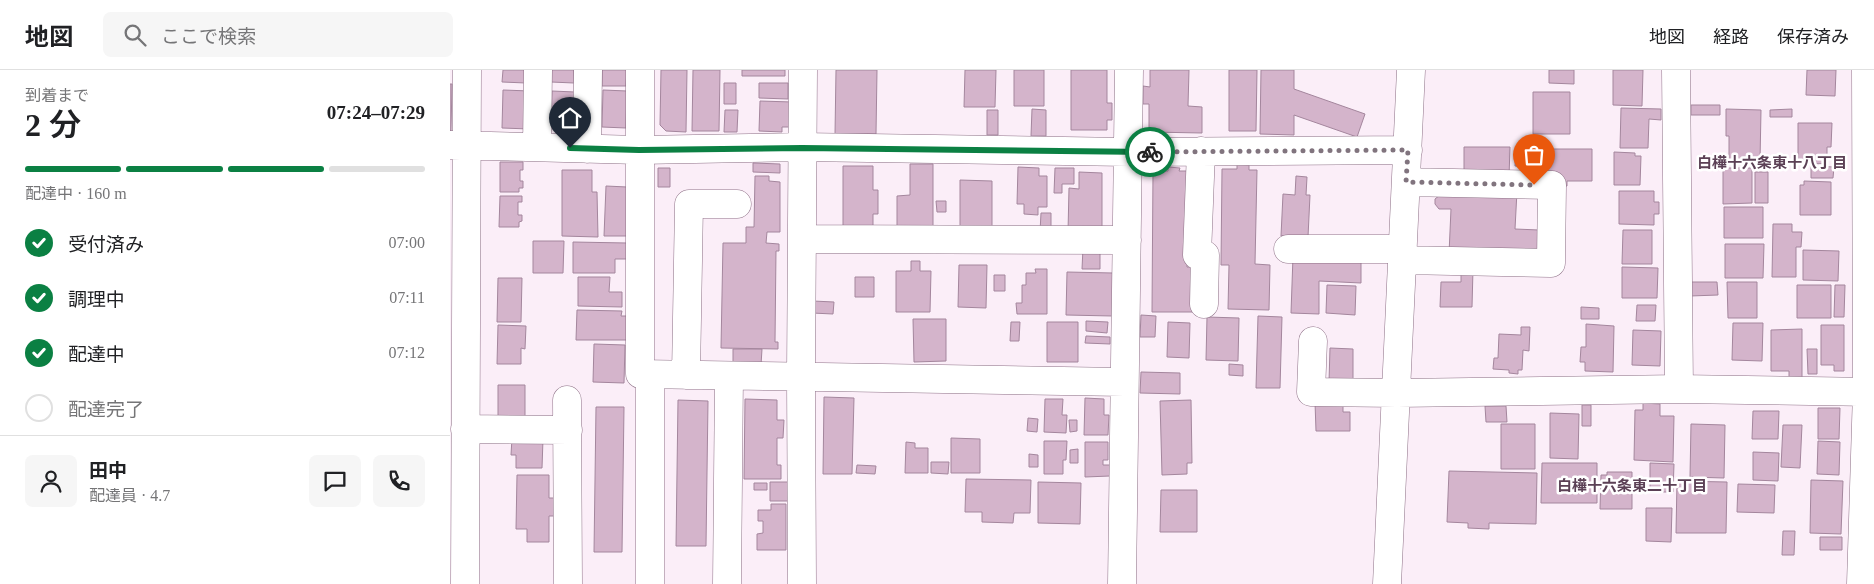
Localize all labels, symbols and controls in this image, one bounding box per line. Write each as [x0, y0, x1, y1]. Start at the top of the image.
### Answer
search box [103, 12, 453, 57]
icon: search [121, 21, 149, 49]
text: 地図 [25, 24, 73, 50]
text: ここで検索 [161, 26, 256, 47]
text: 地図 [1649, 27, 1685, 47]
text: 経路 [1713, 27, 1749, 47]
text: 保存済み [1777, 27, 1849, 47]
text: 到着まで [25, 87, 89, 104]
pin [549, 97, 591, 148]
text: 07:24–07:29 [327, 102, 425, 123]
icon: home [556, 104, 584, 132]
text: 2 分 [25, 107, 81, 143]
courier [1125, 127, 1175, 177]
pin [1513, 134, 1555, 185]
icon: bike [1136, 138, 1164, 166]
icon: bag [1520, 141, 1548, 169]
district label: 白樺十六条東十八丁目 [1697, 154, 1847, 171]
text: 配達中 · 160 m [25, 185, 127, 202]
icon: check [25, 229, 53, 257]
text: 受付済み [68, 234, 144, 255]
text: 07:00 [389, 234, 425, 251]
icon: check [25, 284, 53, 312]
text: 調理中 [68, 289, 125, 310]
text: 07:11 [389, 289, 425, 306]
icon: check [25, 339, 53, 367]
text: 配達中 [68, 344, 125, 365]
text: 07:12 [389, 344, 425, 361]
text: 配達完了 [68, 399, 144, 420]
button: person [25, 455, 77, 507]
button: chat [309, 455, 361, 507]
button: phone [373, 455, 425, 507]
text: 田中 [89, 460, 127, 481]
district label: 白樺十六条東二十丁目 [1557, 477, 1707, 494]
text: 配達員 · 4.7 [89, 487, 170, 504]

